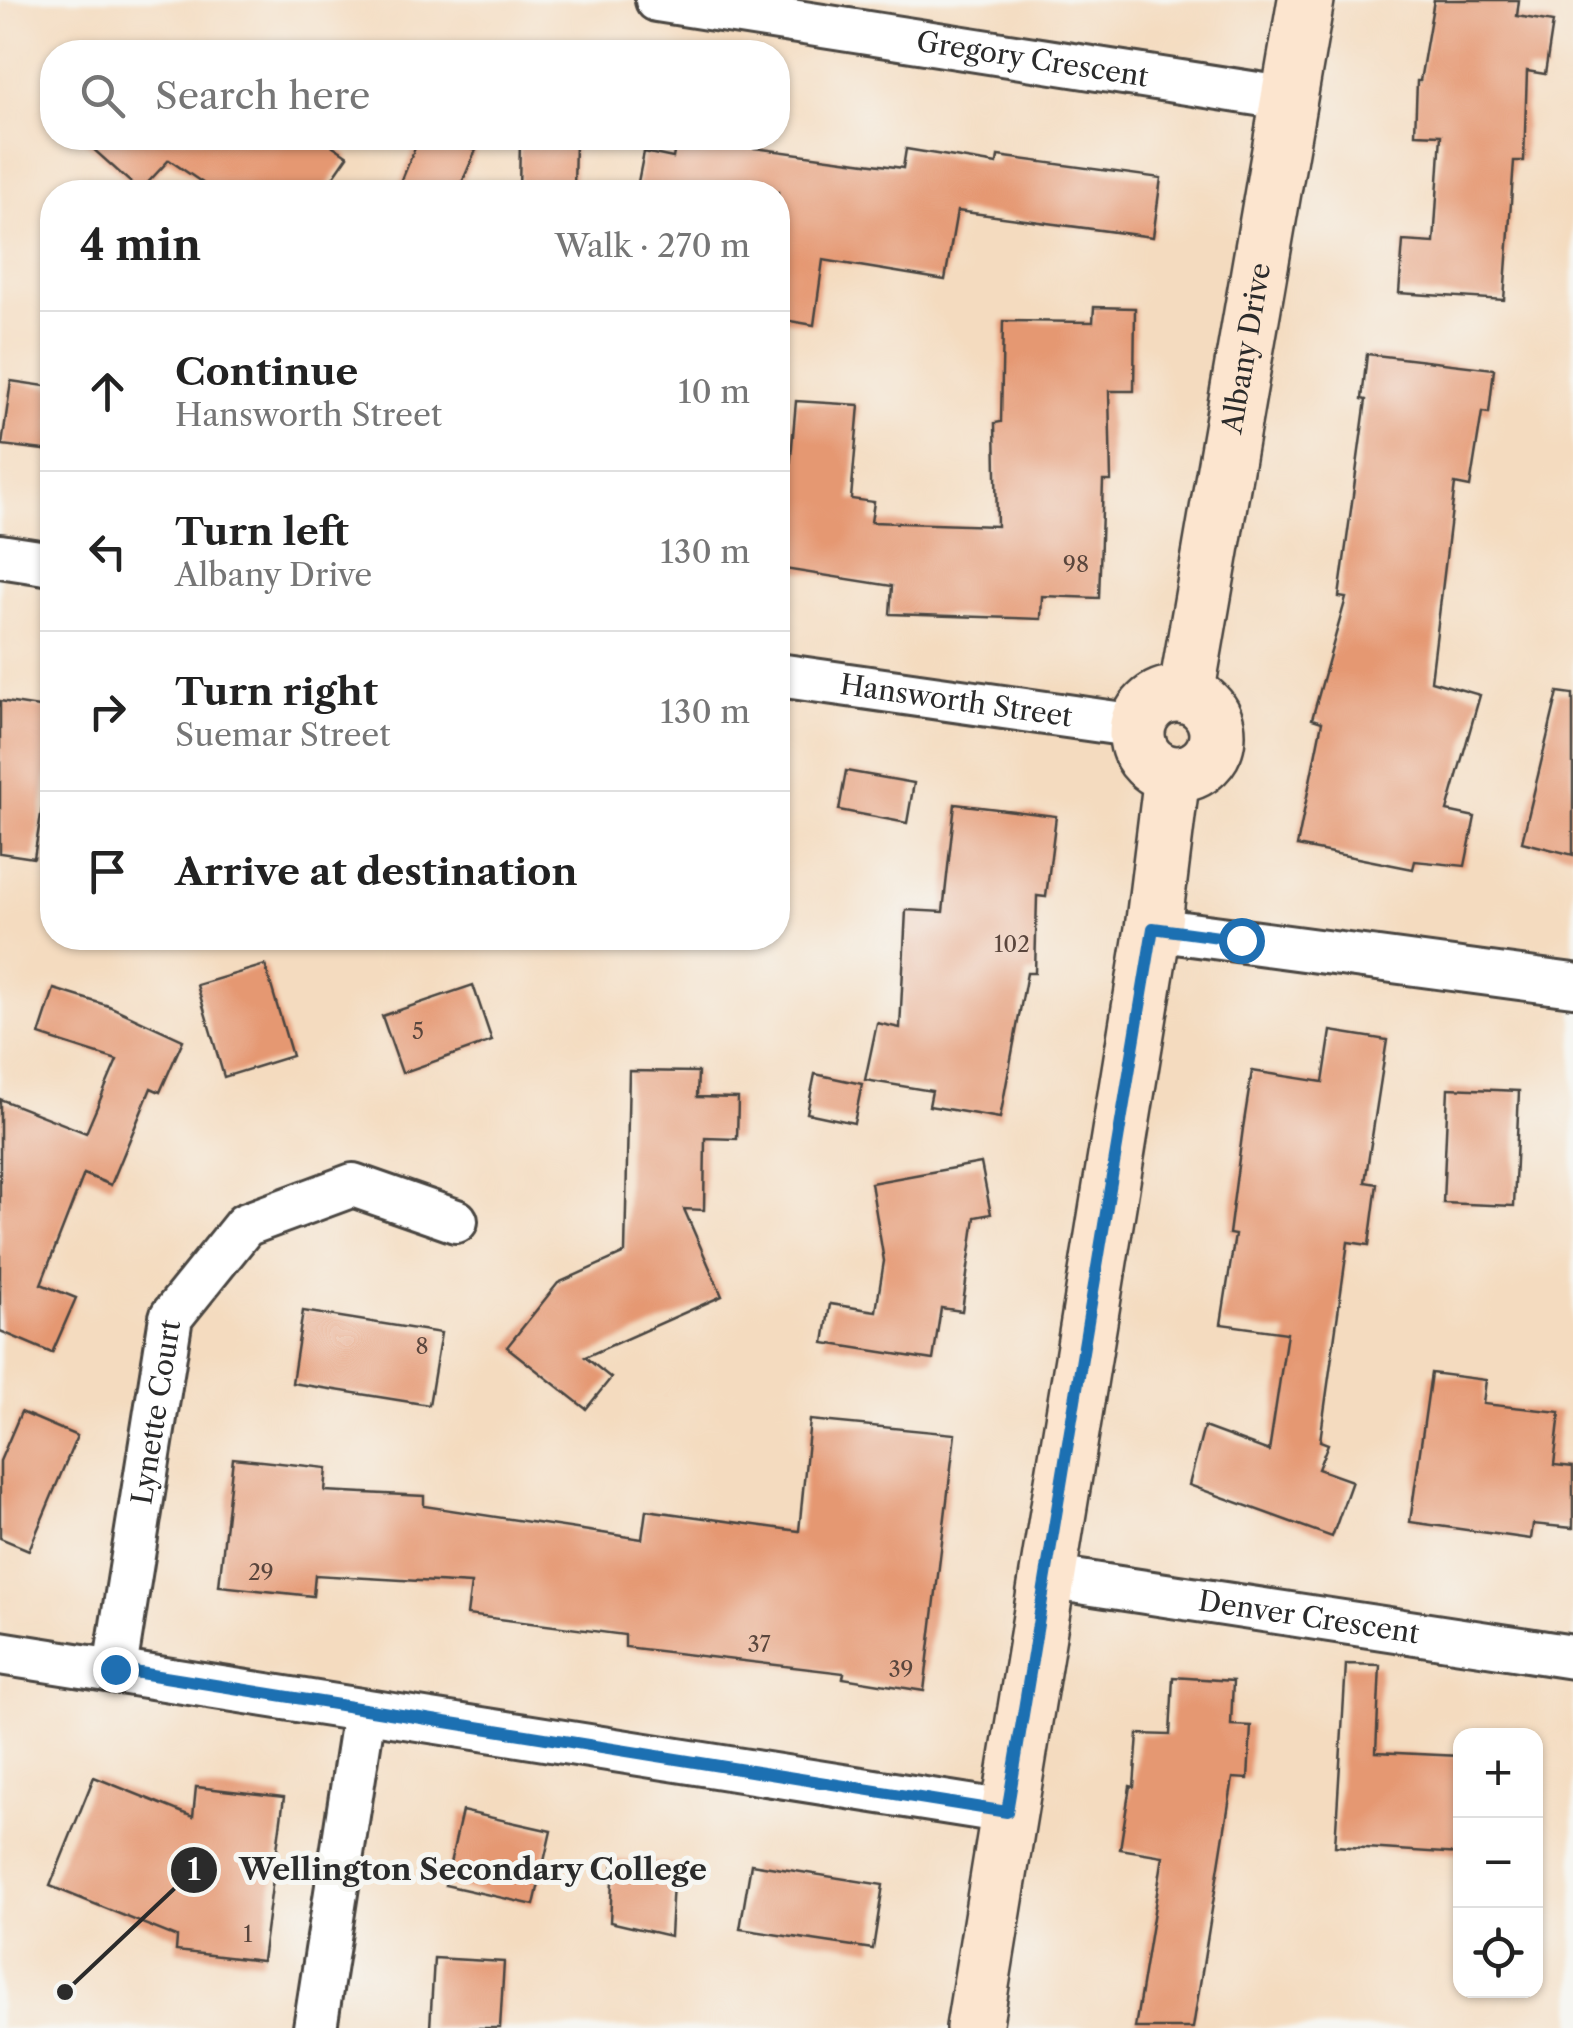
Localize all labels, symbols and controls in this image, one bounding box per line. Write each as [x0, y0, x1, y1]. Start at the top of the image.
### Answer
street label: Gregory Crescent [914, 24, 1151, 94]
search box [40, 40, 790, 150]
icon: search [75, 68, 130, 123]
text: Search here [155, 72, 370, 119]
text: 4 min [80, 219, 201, 271]
text: Walk · 270 m [555, 226, 750, 265]
street label: Albany Drive [1214, 260, 1277, 437]
text: Continue [175, 348, 358, 395]
icon: ahead [80, 364, 135, 419]
text: 10 m [678, 372, 750, 411]
text: Hansworth Street [175, 395, 442, 434]
text: Turn left [175, 508, 349, 555]
icon: left [80, 524, 135, 579]
text: 130 m [660, 532, 750, 571]
house number: 98 [1063, 551, 1089, 578]
text: Albany Drive [175, 555, 372, 594]
street label: Hansworth Street [838, 667, 1074, 734]
text: Turn right [175, 668, 378, 715]
icon: right [80, 684, 135, 739]
text: 130 m [660, 692, 750, 731]
text: Suemar Street [175, 715, 391, 754]
icon: arrive [80, 844, 135, 899]
text: Arrive at destination [175, 848, 578, 895]
route start [1219, 918, 1265, 964]
house number: 102 [994, 931, 1030, 958]
house number: 5 [412, 1018, 424, 1045]
street label: Lynette Court [124, 1317, 187, 1507]
house number: 8 [415, 1333, 429, 1360]
house number: 29 [248, 1559, 274, 1586]
street label: Denver Crescent [1196, 1583, 1422, 1650]
house number: 37 [748, 1631, 771, 1658]
route end [93, 1647, 139, 1693]
house number: 39 [888, 1656, 914, 1683]
map controls [1453, 1728, 1543, 1998]
button: + [1453, 1728, 1543, 1818]
button: − [1453, 1818, 1543, 1908]
callout: Wellington Secondary College [169, 1840, 728, 1900]
text: 1 [187, 1851, 201, 1888]
text: Wellington Secondary College [238, 1851, 707, 1888]
button: locate [1453, 1908, 1543, 1998]
house number: 1 [243, 1921, 253, 1948]

